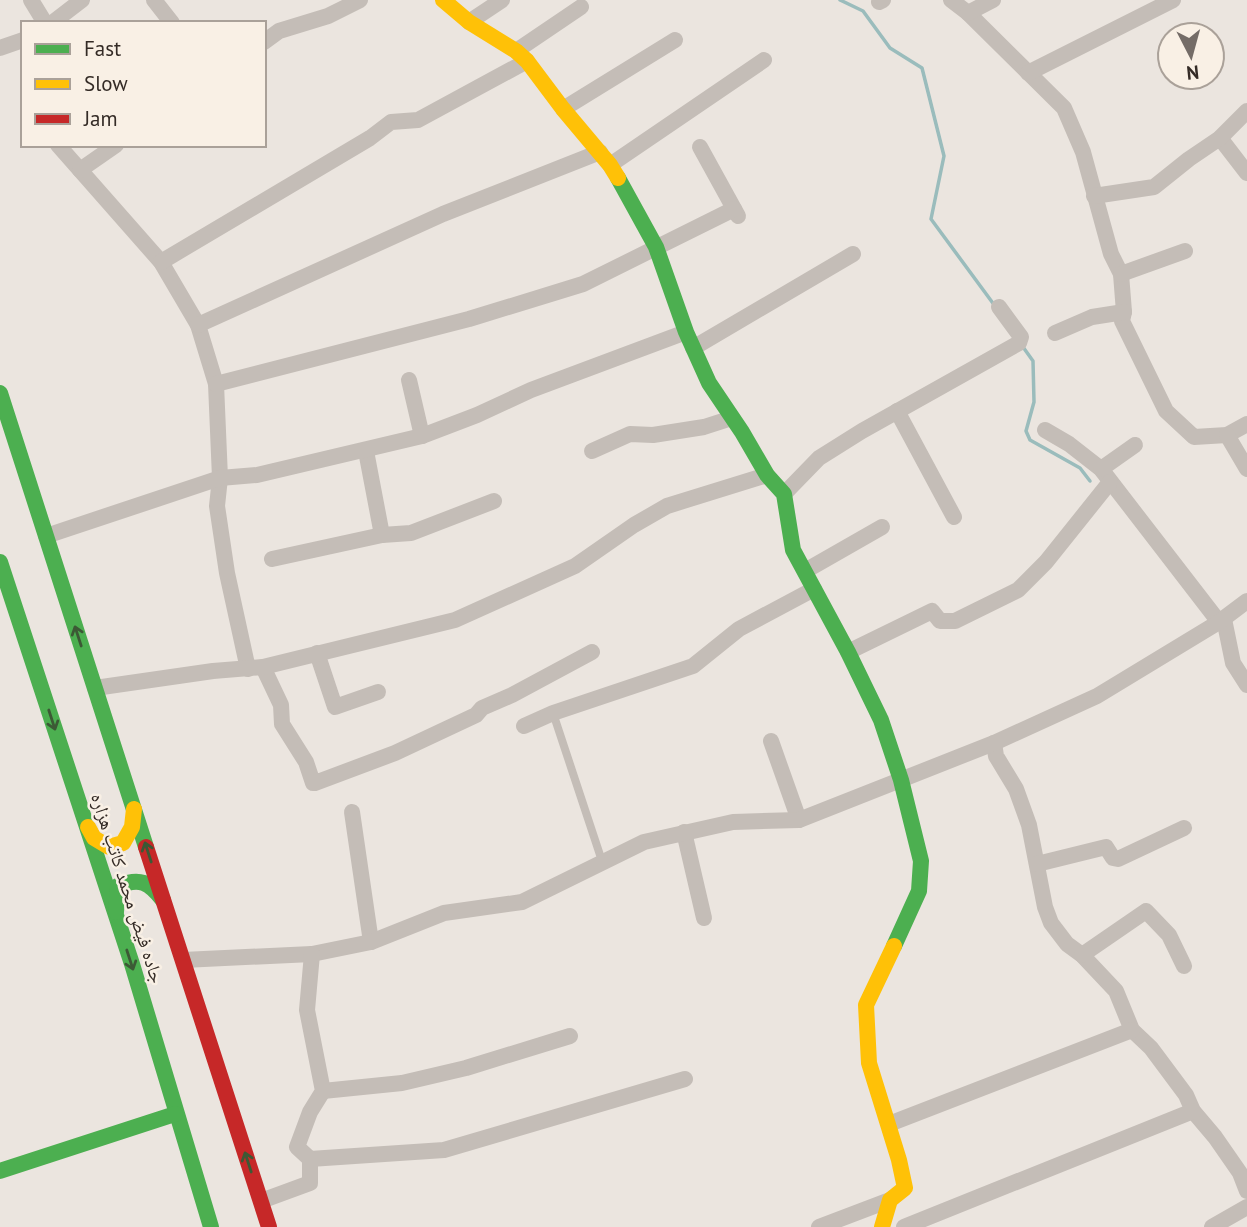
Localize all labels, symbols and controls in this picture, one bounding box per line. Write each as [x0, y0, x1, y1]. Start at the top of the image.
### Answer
legend [21, 21, 266, 147]
north arrow [1156, 21, 1226, 91]
text: Fast [84, 35, 121, 62]
text: N [1185, 60, 1200, 85]
text: Slow [84, 70, 128, 97]
text: Jam [83, 105, 118, 132]
one-way arrow [71, 625, 84, 647]
one-way arrow [47, 709, 59, 731]
street label: جاده فیض محمد کاتب هزاره [86, 790, 170, 986]
one-way arrow [141, 842, 153, 864]
one-way arrow [124, 949, 137, 971]
one-way arrow [241, 1151, 254, 1173]

